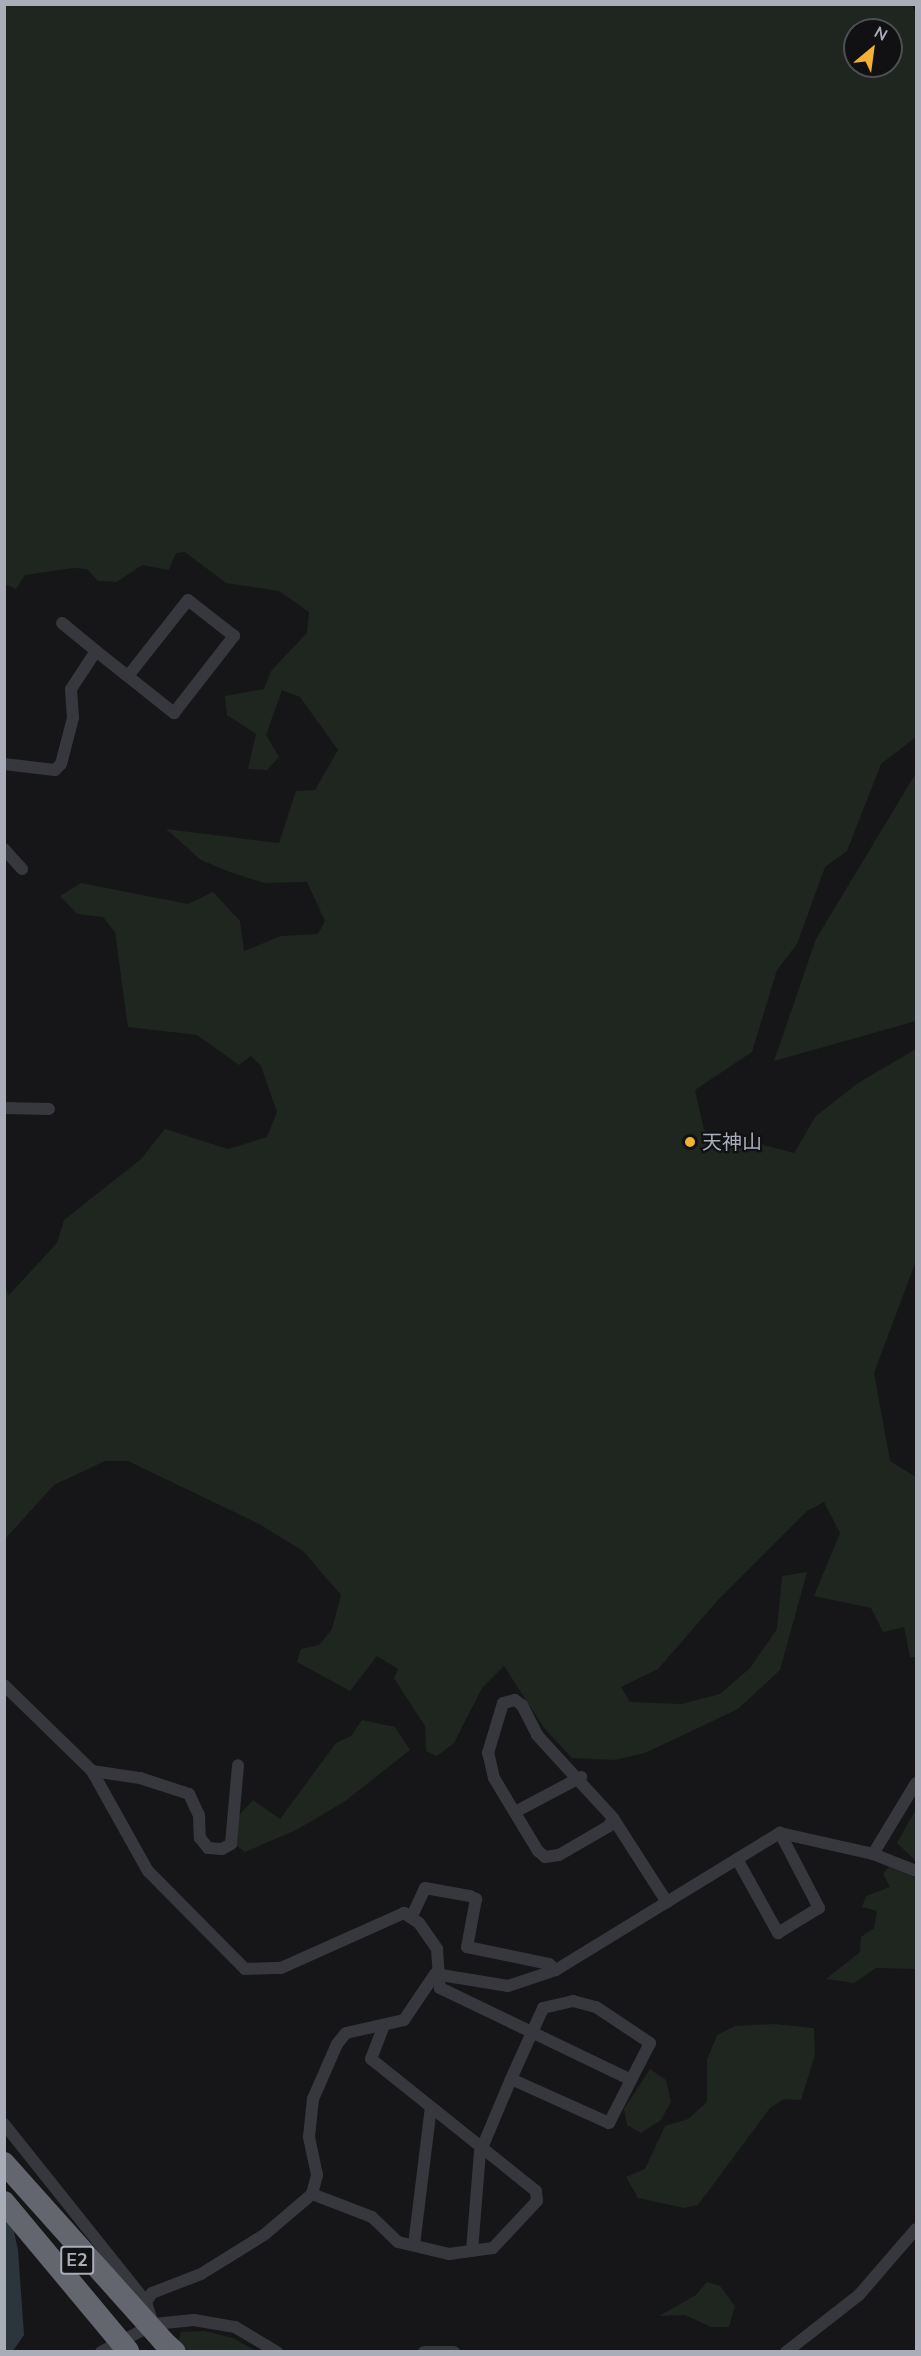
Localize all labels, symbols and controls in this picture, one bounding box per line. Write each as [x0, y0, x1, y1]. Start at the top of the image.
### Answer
north arrow [843, 18, 903, 78]
text: N [870, 21, 891, 47]
place label: 天神山 [702, 1130, 762, 1154]
marker: 天神山 [683, 1135, 697, 1149]
road number: E2 [59, 2245, 95, 2275]

